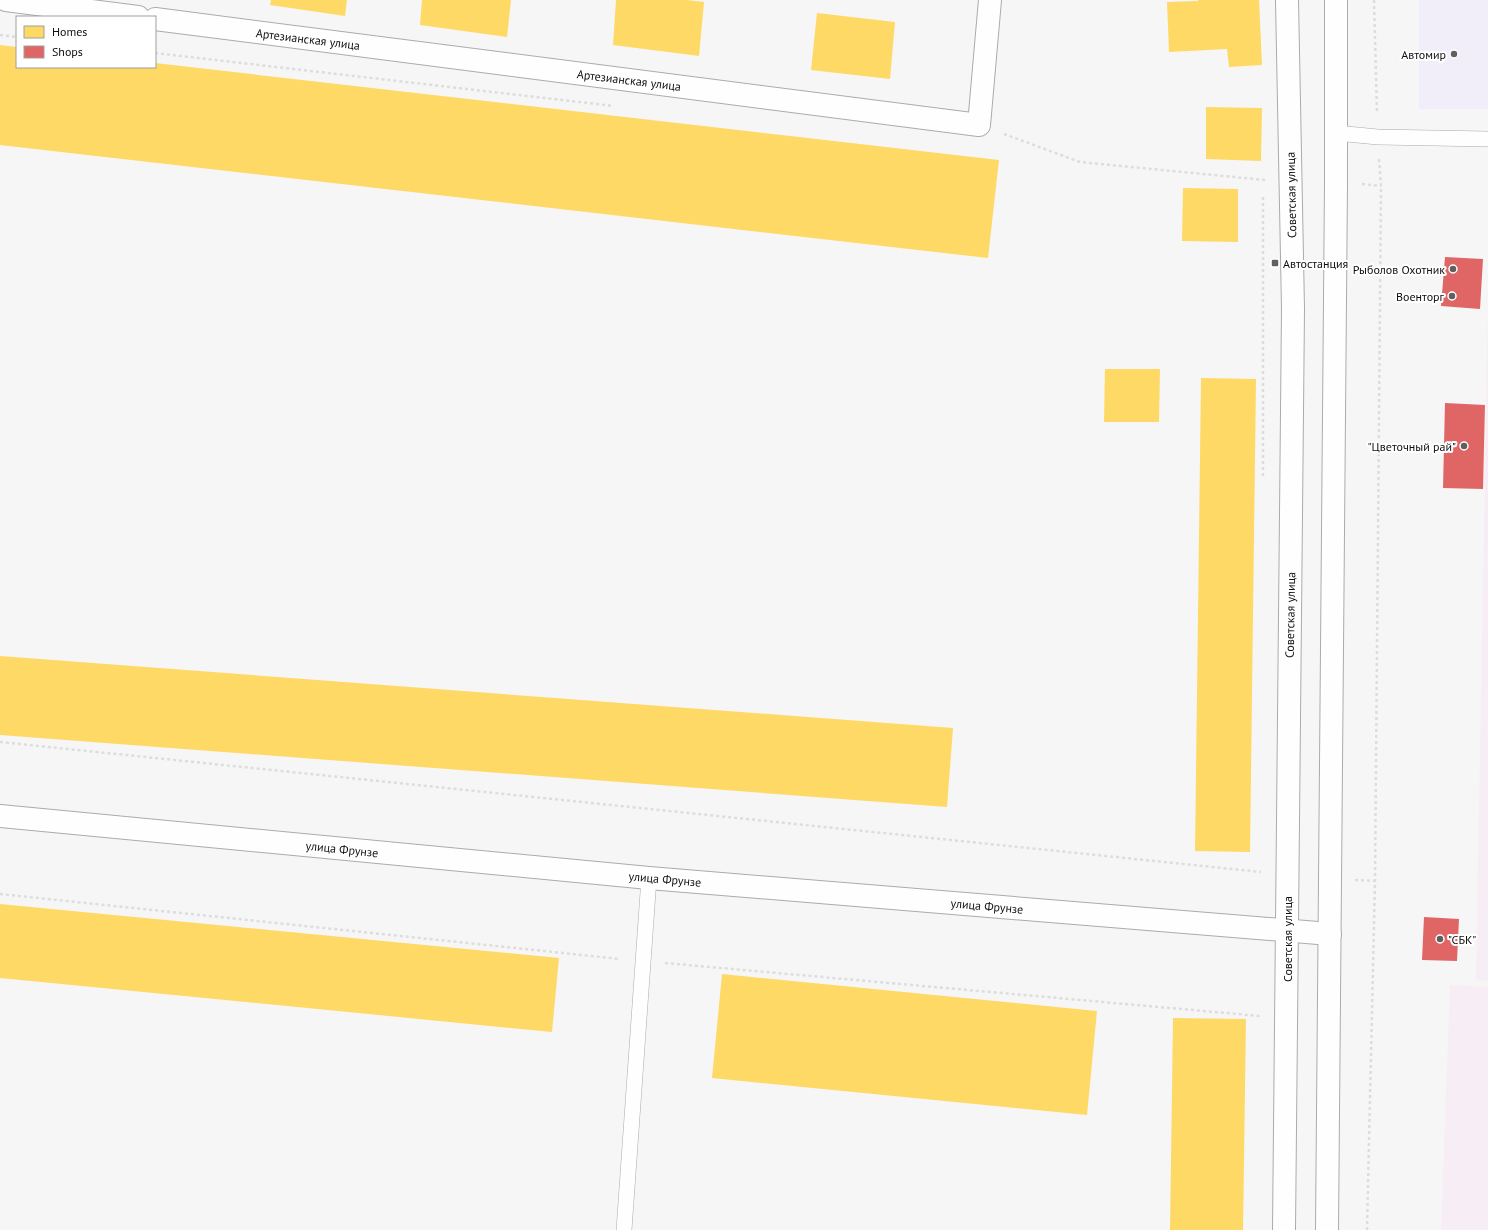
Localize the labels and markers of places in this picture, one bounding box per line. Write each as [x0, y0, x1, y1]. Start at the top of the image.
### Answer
place label: Автомир [1401, 47, 1446, 62]
marker: Автомир [1449, 49, 1459, 59]
place label: Автостанция [1283, 256, 1348, 271]
marker: Автостанция [1270, 258, 1280, 268]
place label: Рыболов Охотник [1353, 262, 1445, 277]
marker: Рыболов Охотник [1448, 264, 1458, 274]
place label: Военторг [1396, 289, 1445, 304]
marker: Военторг [1447, 291, 1457, 301]
place label: "Цветочный рай" [1368, 439, 1456, 454]
marker: "Цветочный рай" [1459, 441, 1469, 451]
place label: "СБК" [1448, 932, 1476, 947]
marker: "СБК" [1435, 934, 1445, 944]

